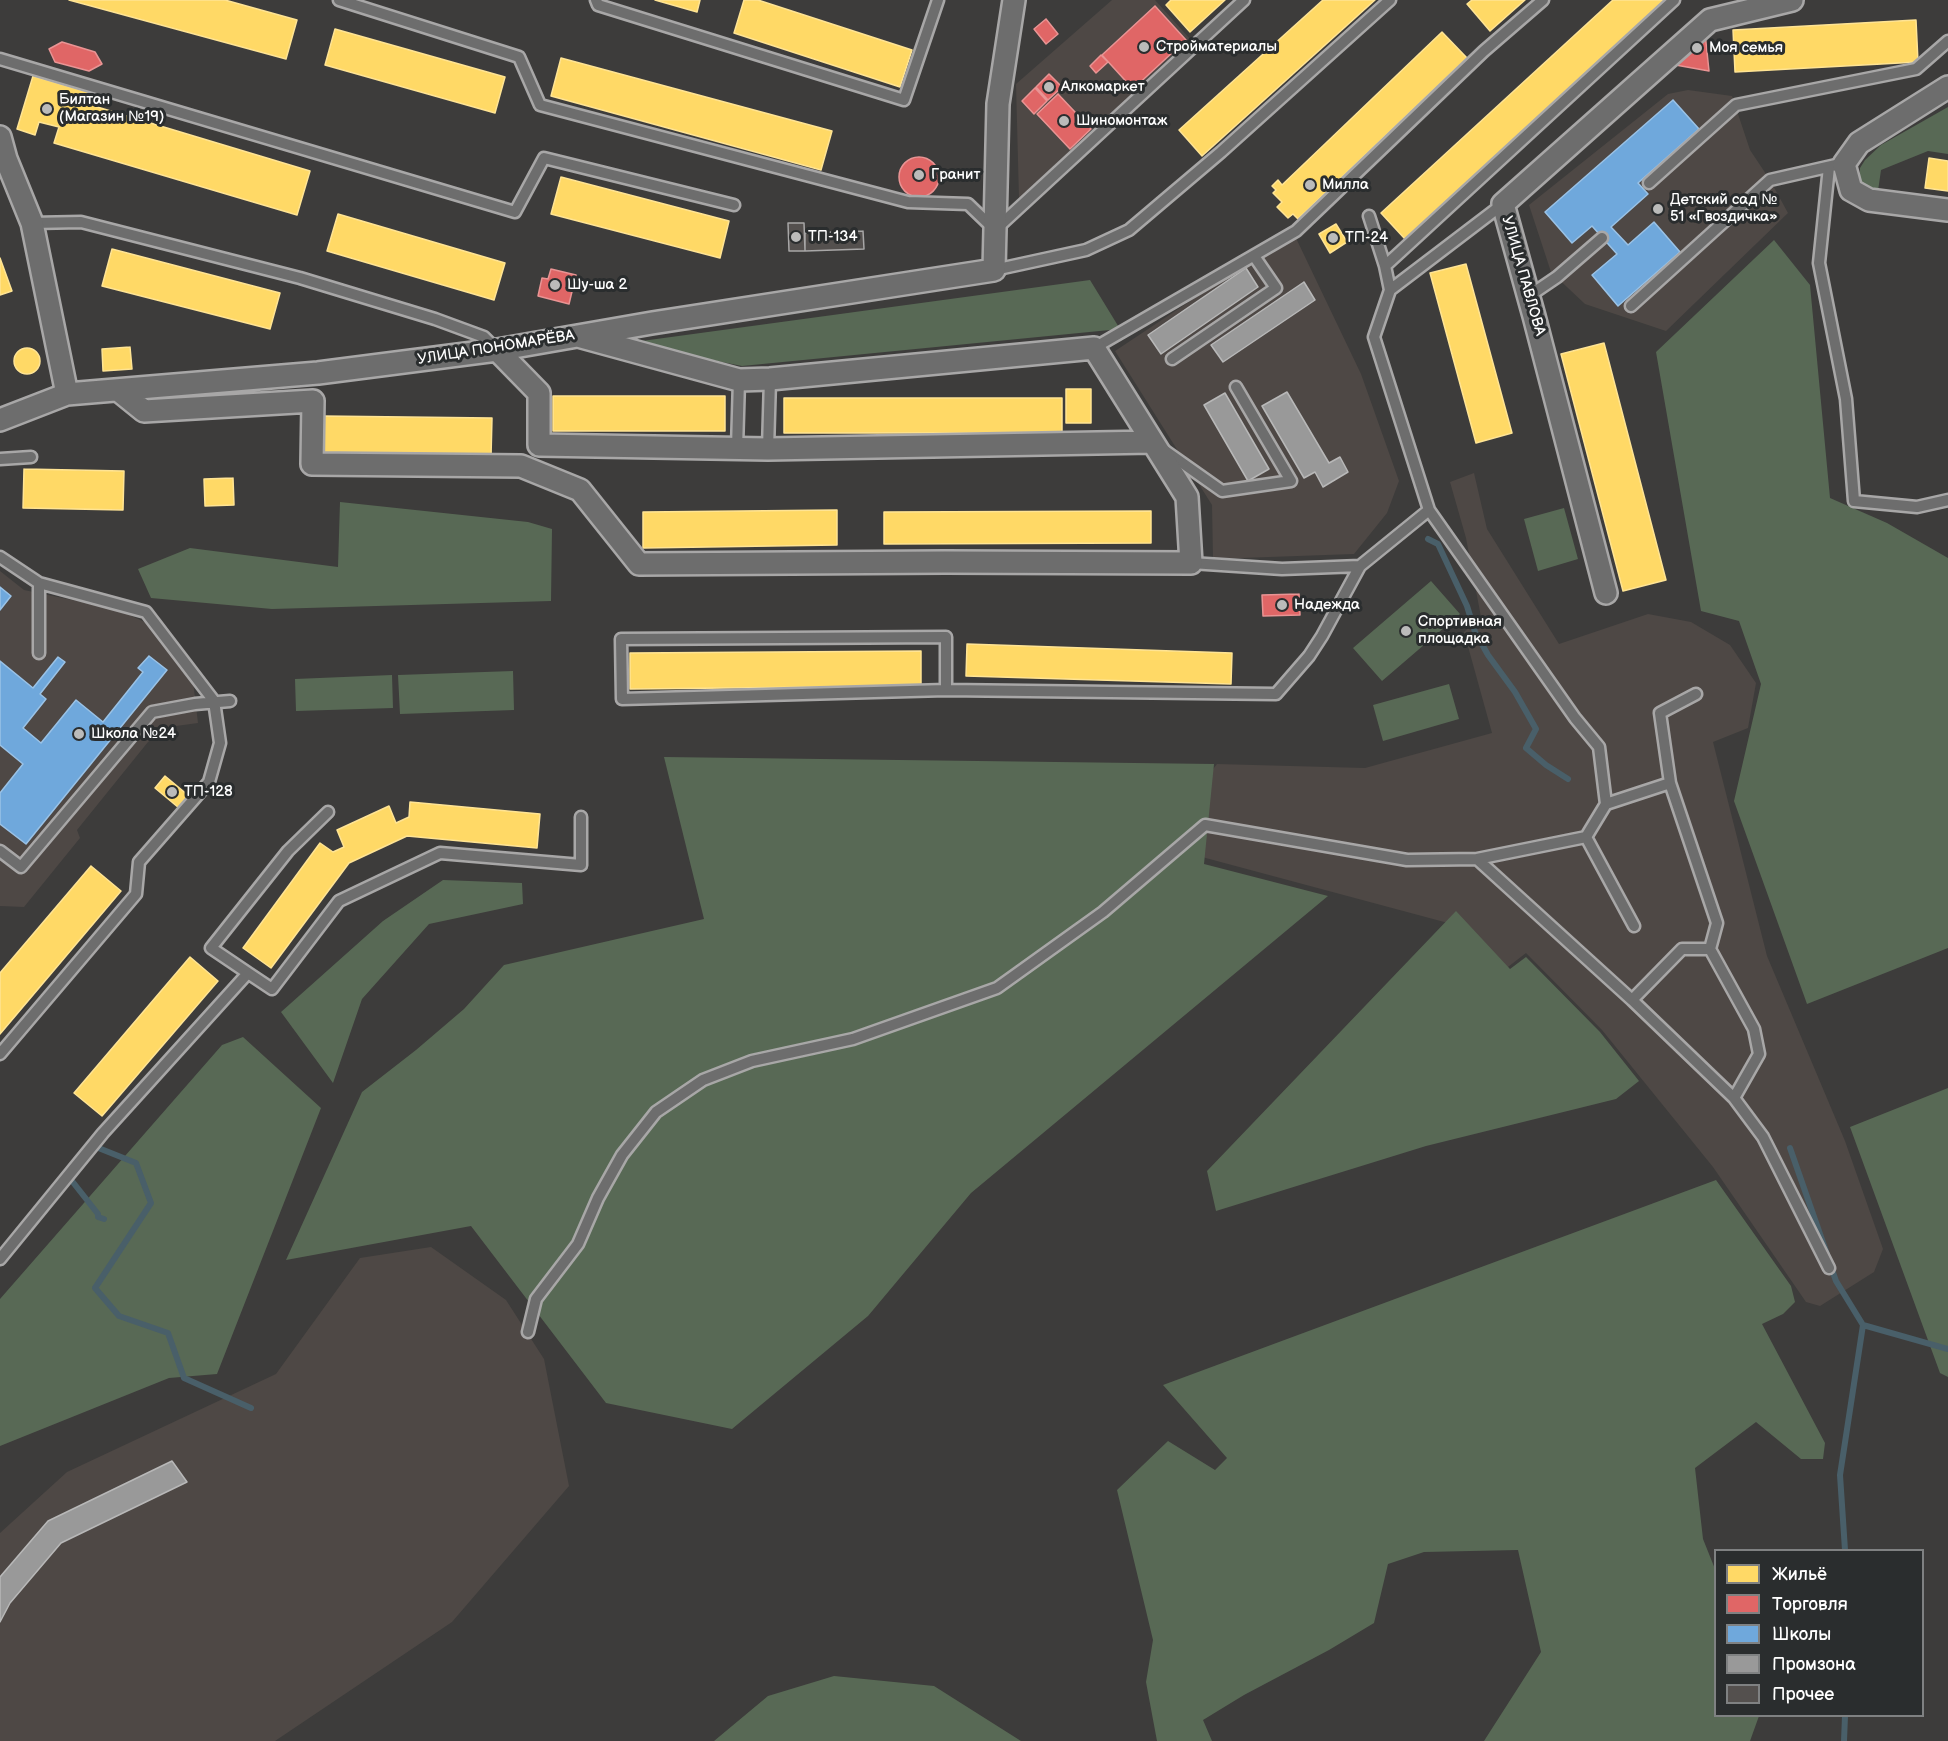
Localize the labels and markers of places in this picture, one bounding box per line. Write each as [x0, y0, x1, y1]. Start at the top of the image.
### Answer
place label: Стройматериалы [1156, 38, 1277, 56]
place label: Моя семья [1709, 39, 1783, 57]
marker: Стройматериалы [1137, 40, 1151, 54]
marker: Моя семья [1690, 41, 1704, 55]
place label: Алкомаркет [1061, 78, 1145, 96]
marker: Алкомаркет [1042, 80, 1056, 94]
place label: Билтан (Магазин №19) [59, 91, 164, 126]
marker: Билтан (Магазин №19) [40, 102, 54, 116]
place label: Шиномонтаж [1076, 112, 1167, 130]
marker: Шиномонтаж [1057, 114, 1071, 128]
place label: Гранит [931, 166, 980, 184]
marker: Гранит [912, 168, 926, 182]
place label: Милла [1322, 176, 1369, 194]
marker: Милла [1303, 178, 1317, 192]
place label: Детский сад № 51 «Гвоздичка» [1670, 191, 1778, 226]
marker: Детский сад № 51 «Гвоздичка» [1651, 202, 1665, 216]
place label: ТП-134 [808, 228, 858, 246]
place label: ТП-24 [1345, 229, 1388, 247]
marker: ТП-134 [789, 230, 803, 244]
marker: ТП-24 [1326, 231, 1340, 245]
place label: Шу-ша 2 [567, 276, 627, 294]
marker: Шу-ша 2 [548, 278, 562, 292]
place label: Надежда [1294, 596, 1360, 614]
marker: Надежда [1275, 598, 1289, 612]
place label: Спортивная площадка [1418, 613, 1502, 648]
marker: Спортивная площадка [1399, 624, 1413, 638]
place label: Школа №24 [91, 725, 176, 743]
marker: Школа №24 [72, 727, 86, 741]
place label: ТП-128 [184, 783, 233, 801]
marker: ТП-128 [165, 785, 179, 799]

